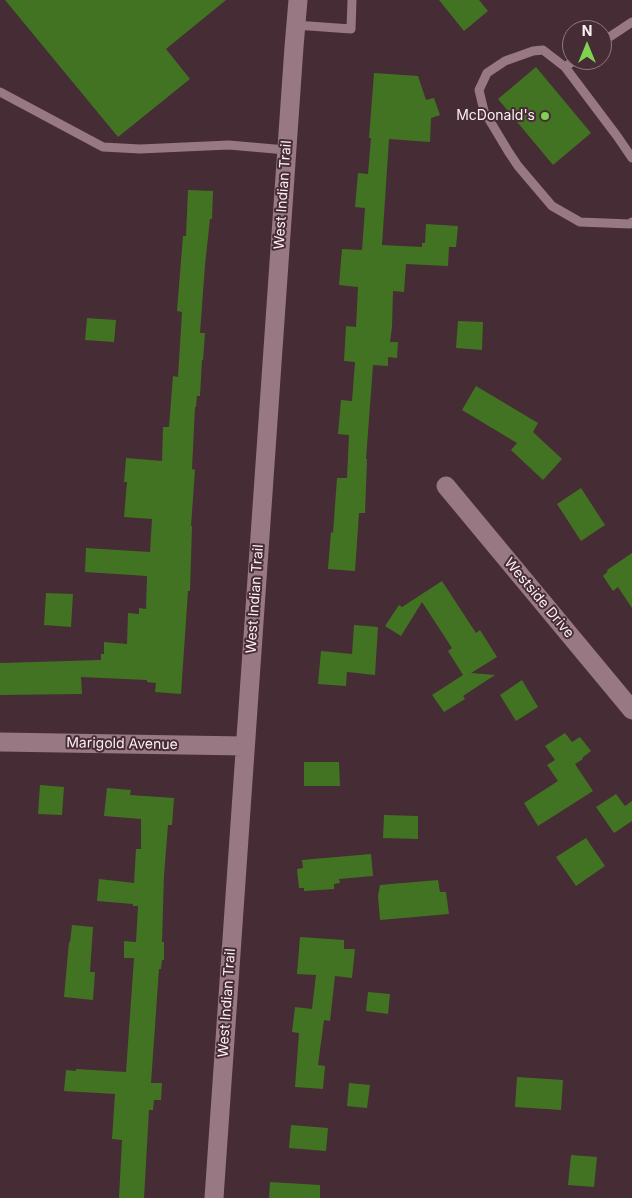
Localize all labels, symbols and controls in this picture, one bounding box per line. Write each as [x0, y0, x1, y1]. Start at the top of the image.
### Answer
north arrow [562, 20, 612, 70]
text: N [582, 22, 592, 39]
place label: McDonald's [456, 108, 535, 124]
marker: McDonald's [539, 110, 551, 122]
street label: West Indian Trail [271, 140, 295, 250]
street label: West Indian Trail [243, 544, 267, 654]
street label: Westside Drive [501, 555, 577, 641]
street label: Marigold Avenue [66, 735, 178, 753]
street label: West Indian Trail [215, 948, 239, 1058]

